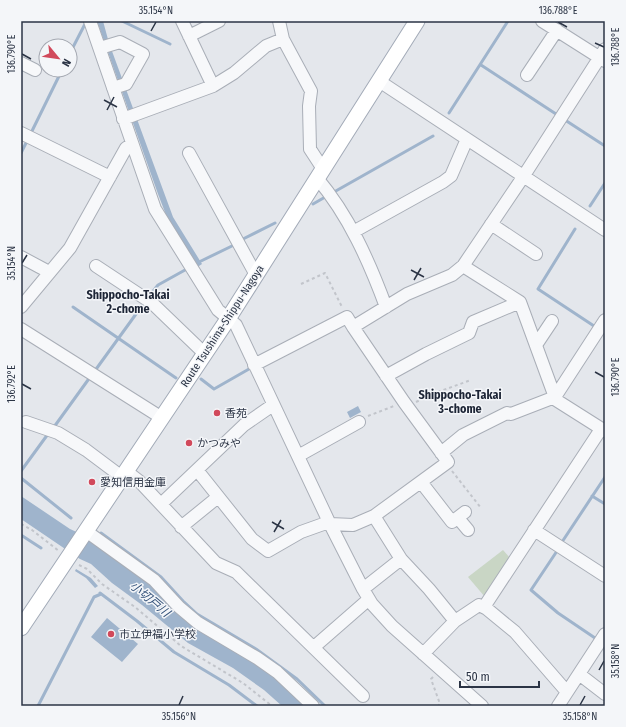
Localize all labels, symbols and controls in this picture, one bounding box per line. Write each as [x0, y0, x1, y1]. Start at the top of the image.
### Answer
text: 35.154°N [139, 5, 173, 17]
text: 136.788°E [539, 5, 578, 17]
text: 136.788°E [610, 27, 622, 66]
text: 136.790°E [6, 34, 18, 73]
north arrow [38, 38, 78, 78]
text: N [59, 57, 74, 69]
text: 35.154°N [6, 246, 18, 280]
street label: Route Tsushima-Shippu-Nagoya [178, 263, 267, 390]
district label: Shippocho-Takai 2-chome [86, 288, 170, 316]
text: 136.790°E [610, 357, 622, 396]
text: 136.792°E [6, 365, 18, 403]
district label: Shippocho-Takai 3-chome [418, 388, 502, 416]
place label: 香苑 [225, 407, 247, 420]
marker: 香苑 [212, 408, 222, 418]
place label: かつみや [197, 437, 241, 450]
marker: かつみや [184, 438, 194, 448]
place label: 愛知信用金庫 [100, 476, 166, 489]
marker: 愛知信用金庫 [87, 477, 97, 487]
water label: 小切戸川 [127, 578, 174, 621]
place label: 市立伊福小学校 [119, 628, 196, 641]
marker: 市立伊福小学校 [106, 629, 116, 639]
text: 35.158°N [610, 644, 622, 678]
scale bar [460, 663, 539, 689]
text: 50 m [466, 670, 490, 684]
text: 35.156°N [162, 711, 196, 723]
text: 35.158°N [563, 711, 597, 723]

